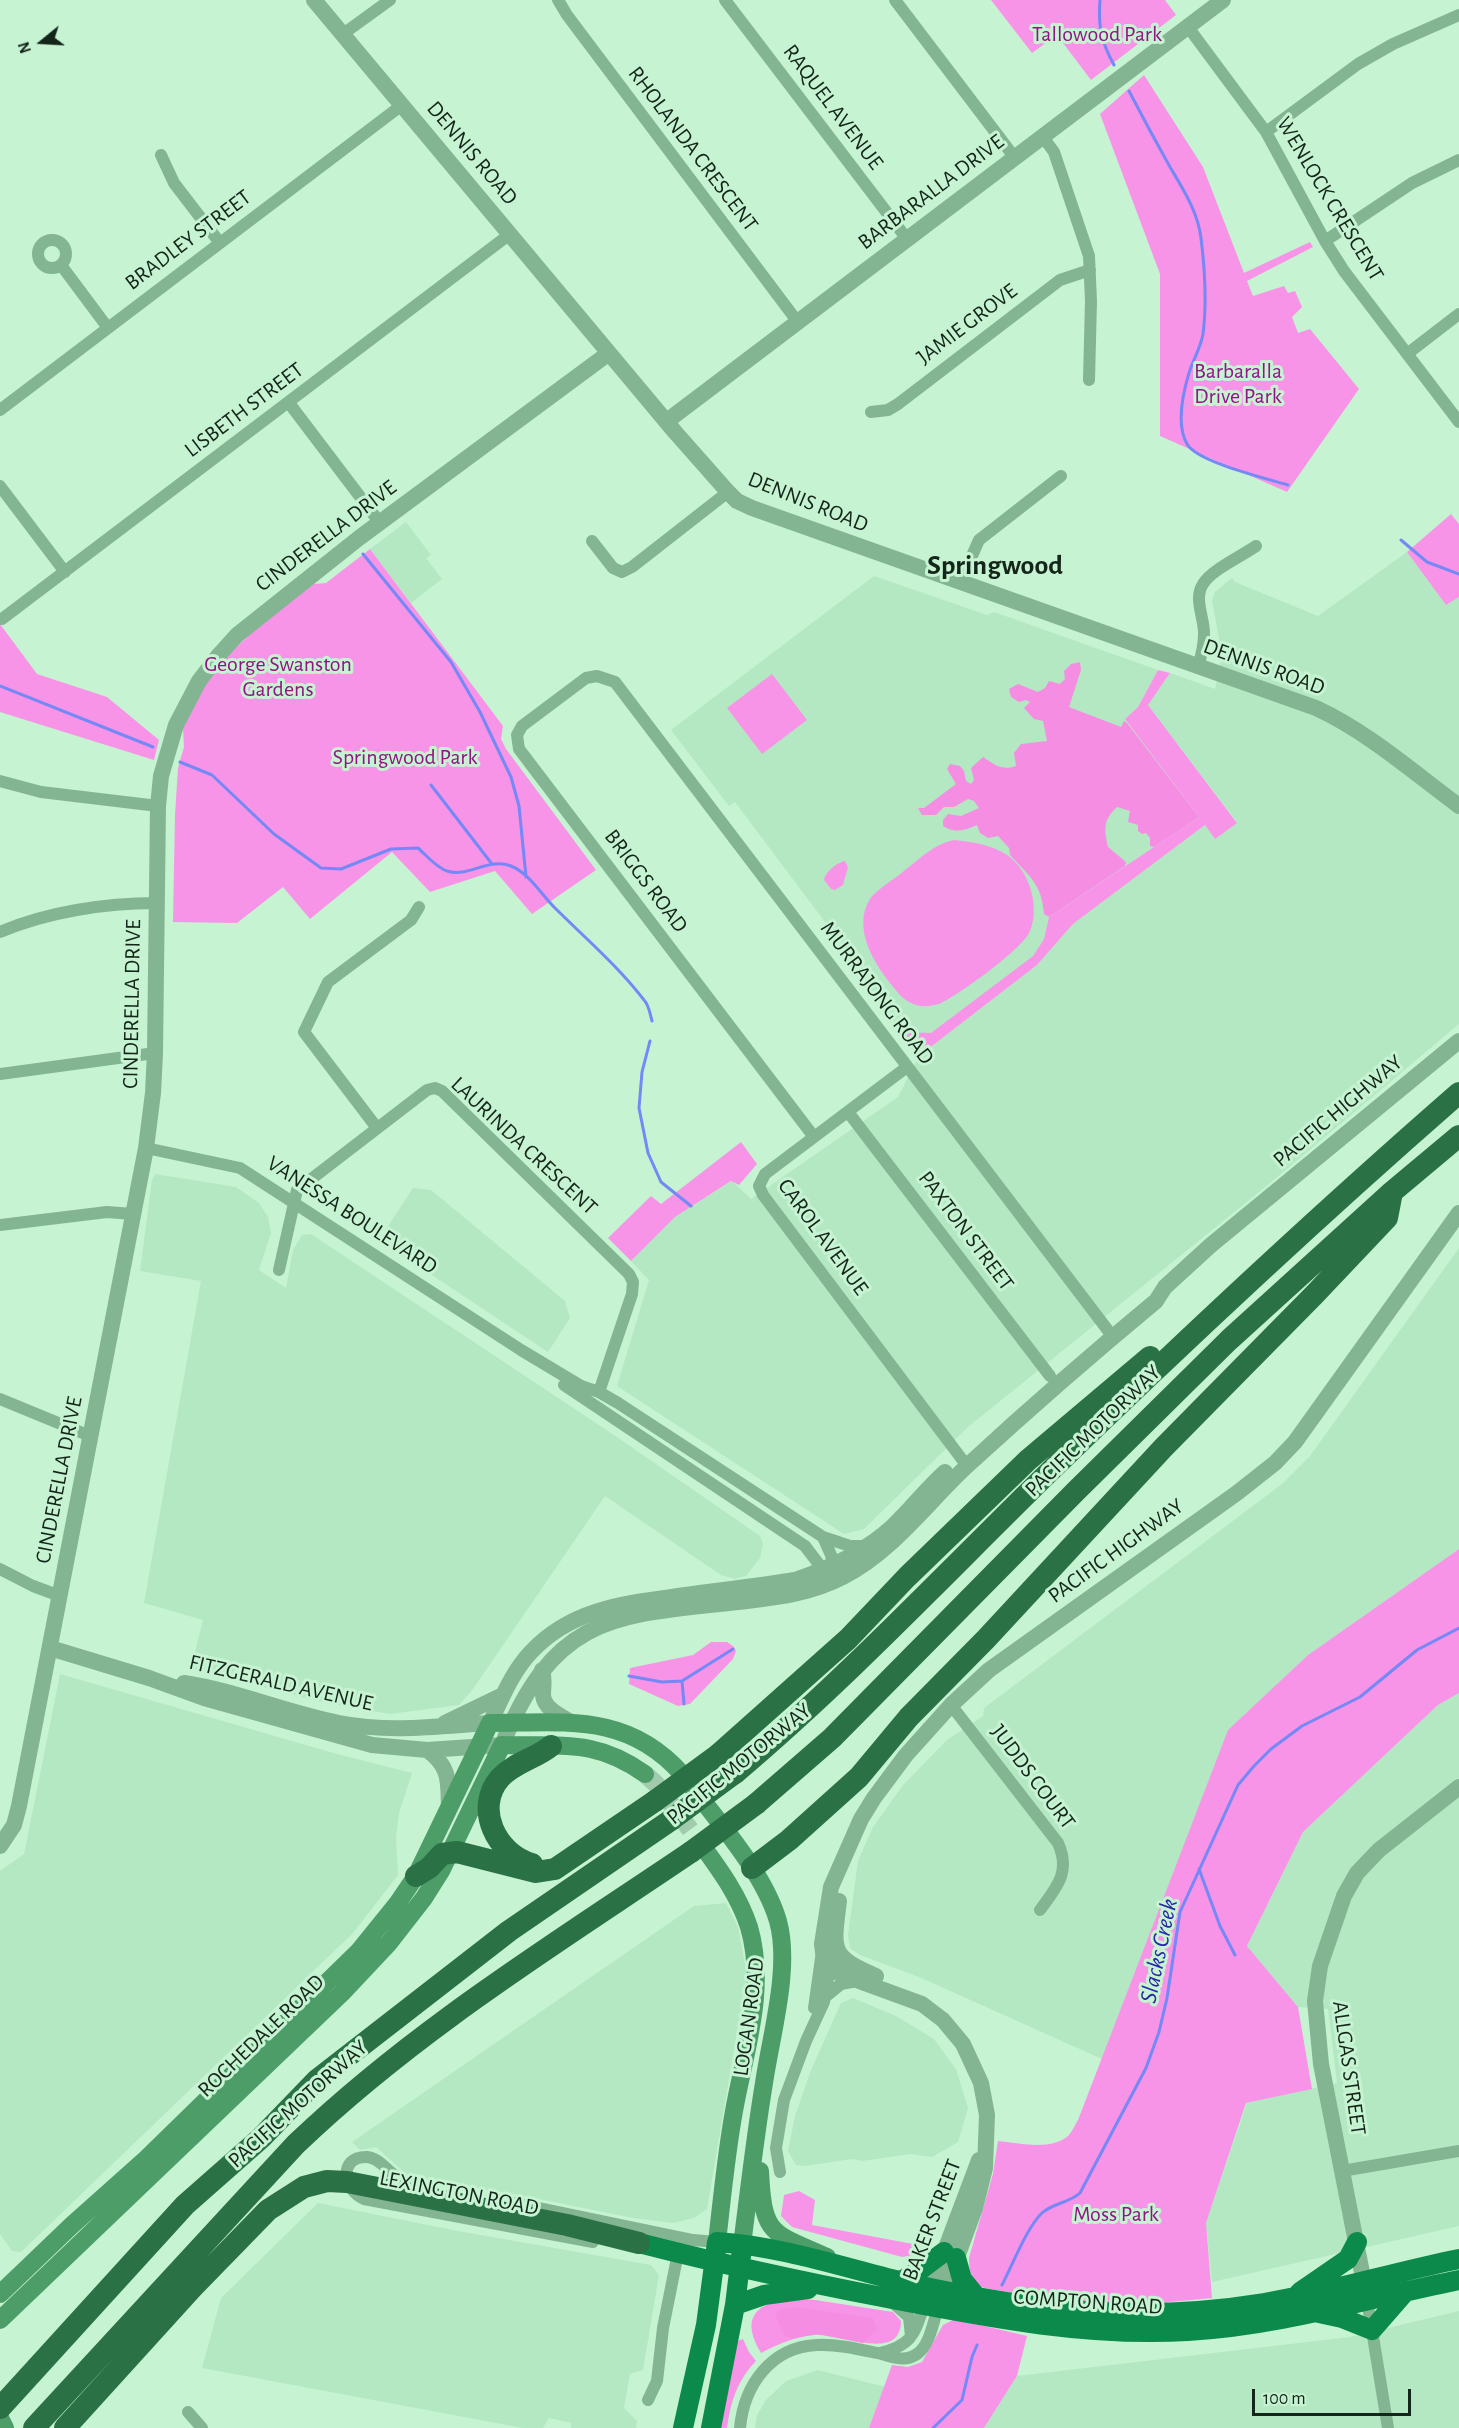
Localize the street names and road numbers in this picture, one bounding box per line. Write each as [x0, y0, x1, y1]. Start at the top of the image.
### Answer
street label: RAQUEL AVENUE [777, 39, 889, 175]
street label: RHOLANDA CRESCENT [622, 61, 764, 237]
street label: DENNIS ROAD [421, 96, 523, 210]
street label: WENLOCK CRESCENT [1271, 112, 1389, 286]
street label: BARBARALLA DRIVE [853, 129, 1009, 255]
street label: BRADLEY STREET [120, 184, 256, 296]
street label: JAMIE GROVE [912, 278, 1022, 370]
street label: LISBETH STREET [179, 357, 309, 463]
street label: DENNIS ROAD [744, 466, 872, 538]
street label: CINDERELLA DRIVE [250, 474, 402, 598]
street label: DENNIS ROAD [1200, 633, 1328, 701]
street label: BRIGGS ROAD [599, 824, 693, 938]
street label: MURRAJONG ROAD [814, 916, 940, 1070]
street label: CINDERELLA DRIVE [117, 919, 147, 1089]
street label: PACIFIC HIGHWAY [1268, 1049, 1408, 1173]
street label: LAURINDA CRESCENT [445, 1071, 603, 1221]
street label: VANESSA BOULEVARD [262, 1150, 442, 1280]
street label: PAXTON STREET [912, 1166, 1020, 1296]
street label: CAROL AVENUE [772, 1174, 874, 1300]
street label: PACIFIC MOTORWAY [1020, 1359, 1166, 1503]
street label: CINDERELLA DRIVE [30, 1394, 88, 1566]
street label: PACIFIC HIGHWAY [1043, 1493, 1189, 1609]
street label: FITZGERALD AVENUE [186, 1649, 376, 1717]
street label: PACIFIC MOTORWAY [661, 1698, 817, 1830]
street label: JUDDS COURT [985, 1719, 1081, 1835]
street label: LOGAN ROAD [728, 1956, 770, 2078]
street label: ROCHEDALE ROAD [192, 1969, 330, 2103]
street label: ALLGAS STREET [1327, 1999, 1371, 2137]
street label: PACIFIC MOTORWAY [223, 2034, 373, 2174]
street label: BAKER STREET [897, 2156, 967, 2284]
street label: LEXINGTON ROAD [377, 2165, 541, 2221]
street label: COMPTON ROAD [1013, 2284, 1163, 2320]

